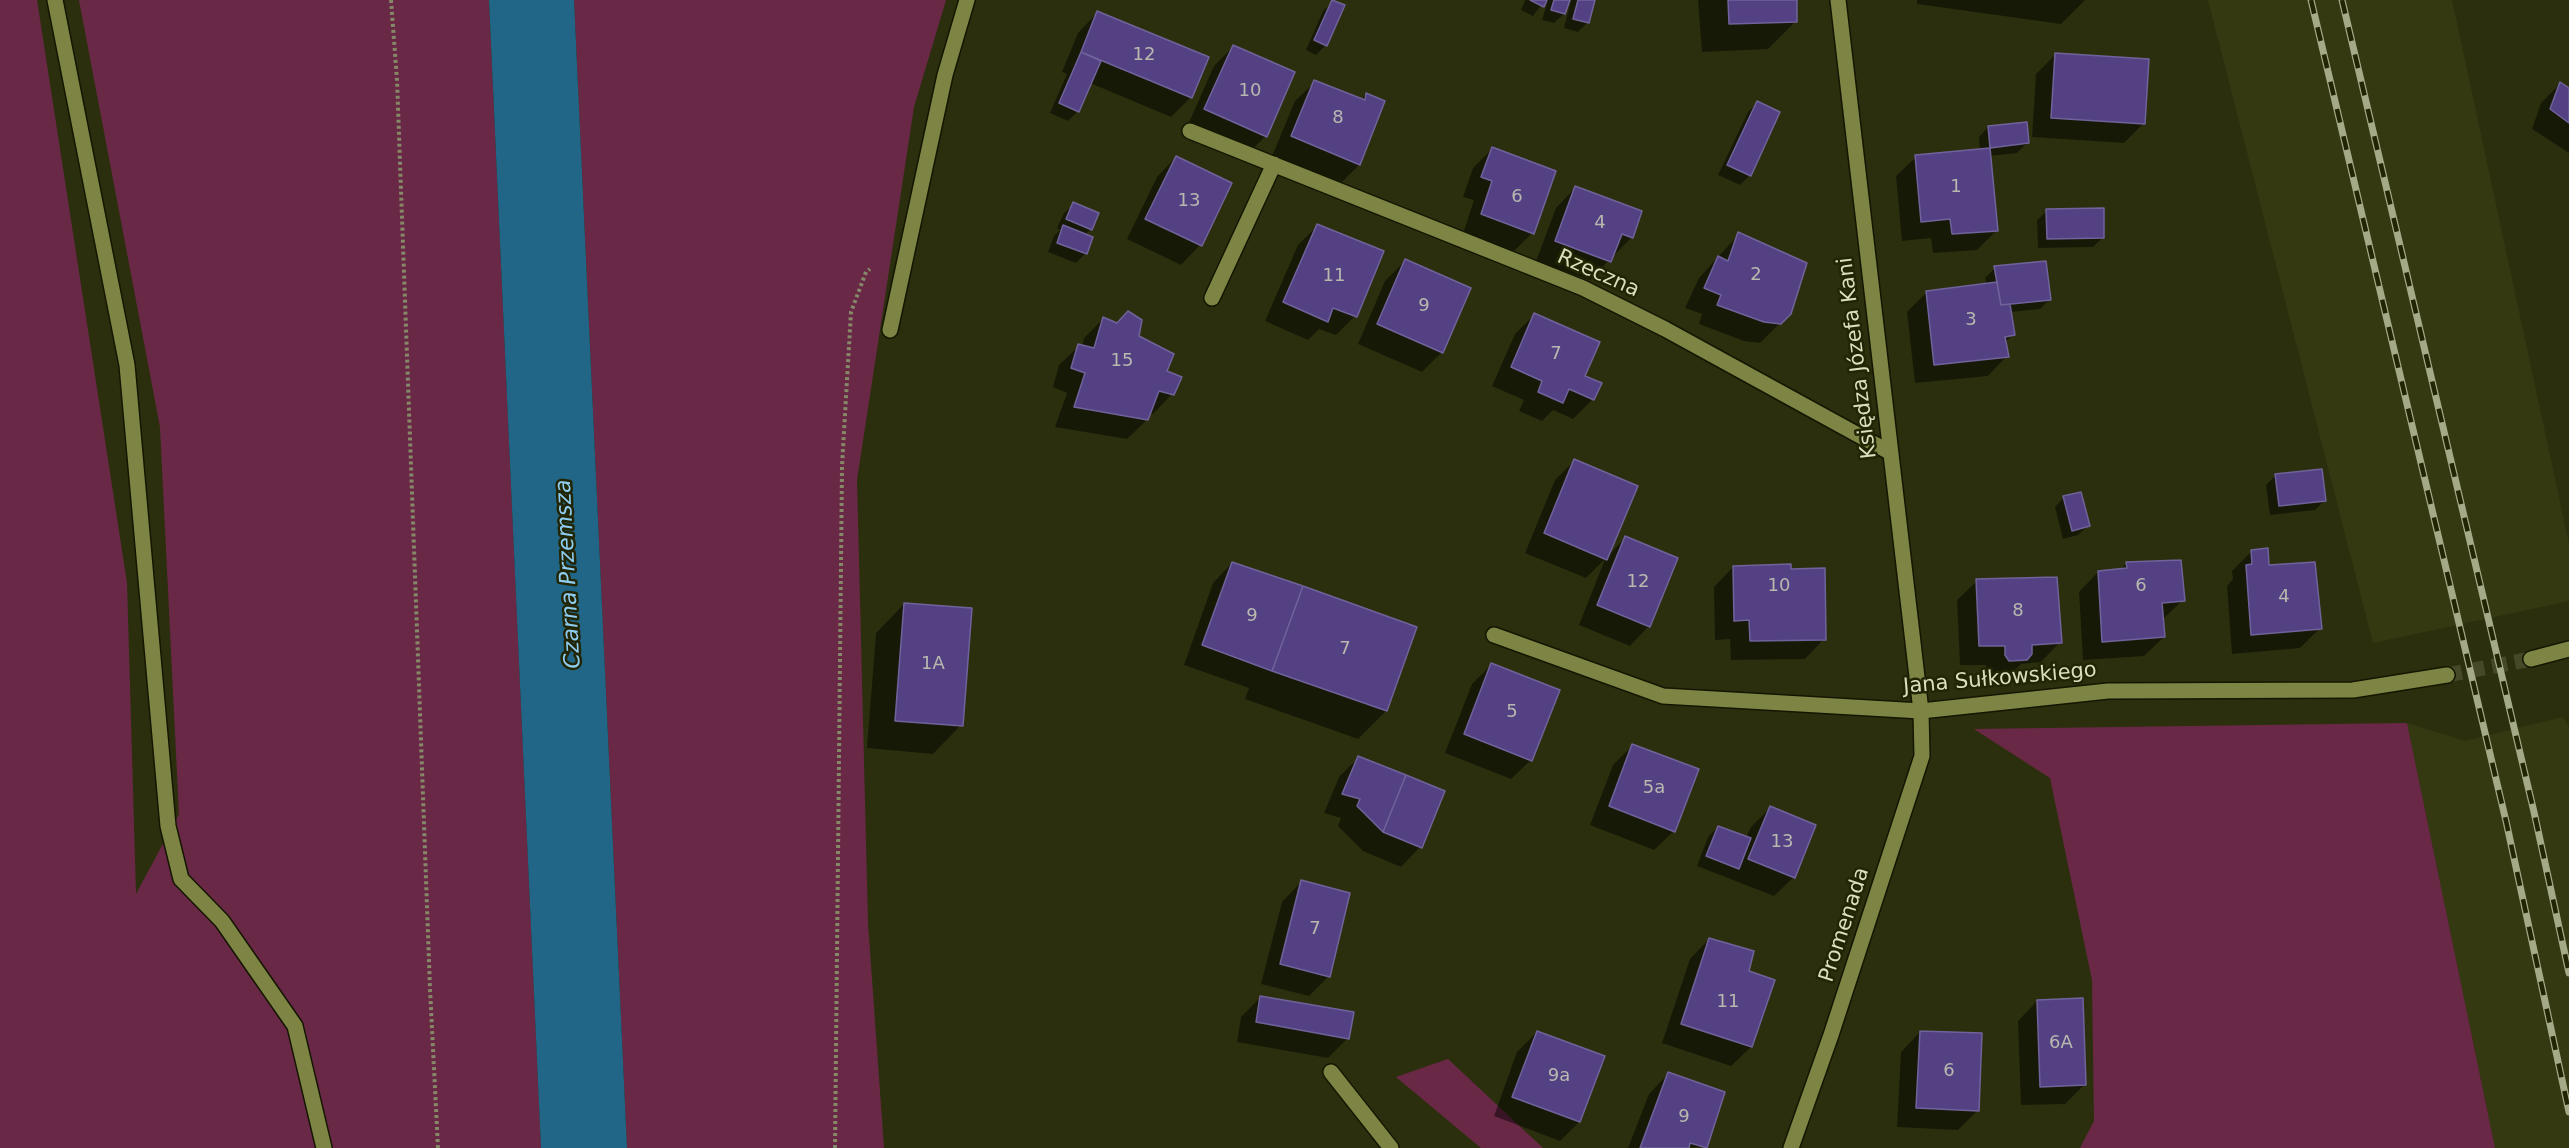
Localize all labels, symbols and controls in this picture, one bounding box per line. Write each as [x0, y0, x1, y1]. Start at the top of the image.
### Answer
house number: 12 [1133, 44, 1155, 66]
house number: 10 [1239, 80, 1261, 102]
house number: 8 [1332, 107, 1344, 129]
house number: 1 [1950, 176, 1962, 198]
house number: 6 [1511, 186, 1523, 208]
house number: 13 [1178, 190, 1200, 212]
house number: 4 [1594, 212, 1606, 234]
street label: Rzeczna [1553, 245, 1643, 303]
street label: Księdza Józefa Kani [1833, 256, 1883, 460]
house number: 2 [1750, 264, 1762, 286]
house number: 11 [1323, 265, 1345, 287]
house number: 9 [1418, 295, 1430, 317]
house number: 3 [1965, 309, 1977, 331]
house number: 7 [1550, 343, 1562, 365]
house number: 15 [1111, 350, 1133, 372]
water label: Czarna Przemsza [551, 479, 587, 669]
house number: 12 [1627, 571, 1649, 593]
house number: 10 [1768, 575, 1790, 597]
house number: 6 [2135, 575, 2147, 597]
house number: 4 [2278, 586, 2290, 608]
house number: 8 [2012, 600, 2024, 622]
house number: 9 [1246, 605, 1258, 627]
house number: 7 [1339, 638, 1351, 660]
house number: 1A [921, 653, 945, 675]
street label: Jana Sułkowskiego [1902, 658, 2098, 700]
house number: 5 [1506, 701, 1518, 723]
house number: 5a [1643, 777, 1665, 799]
house number: 13 [1771, 831, 1793, 853]
street label: Promenada [1815, 864, 1875, 986]
house number: 7 [1309, 918, 1321, 940]
house number: 11 [1717, 991, 1739, 1013]
house number: 6A [2049, 1032, 2073, 1054]
house number: 6 [1943, 1060, 1955, 1082]
house number: 9a [1548, 1065, 1570, 1087]
house number: 9 [1678, 1106, 1690, 1128]

